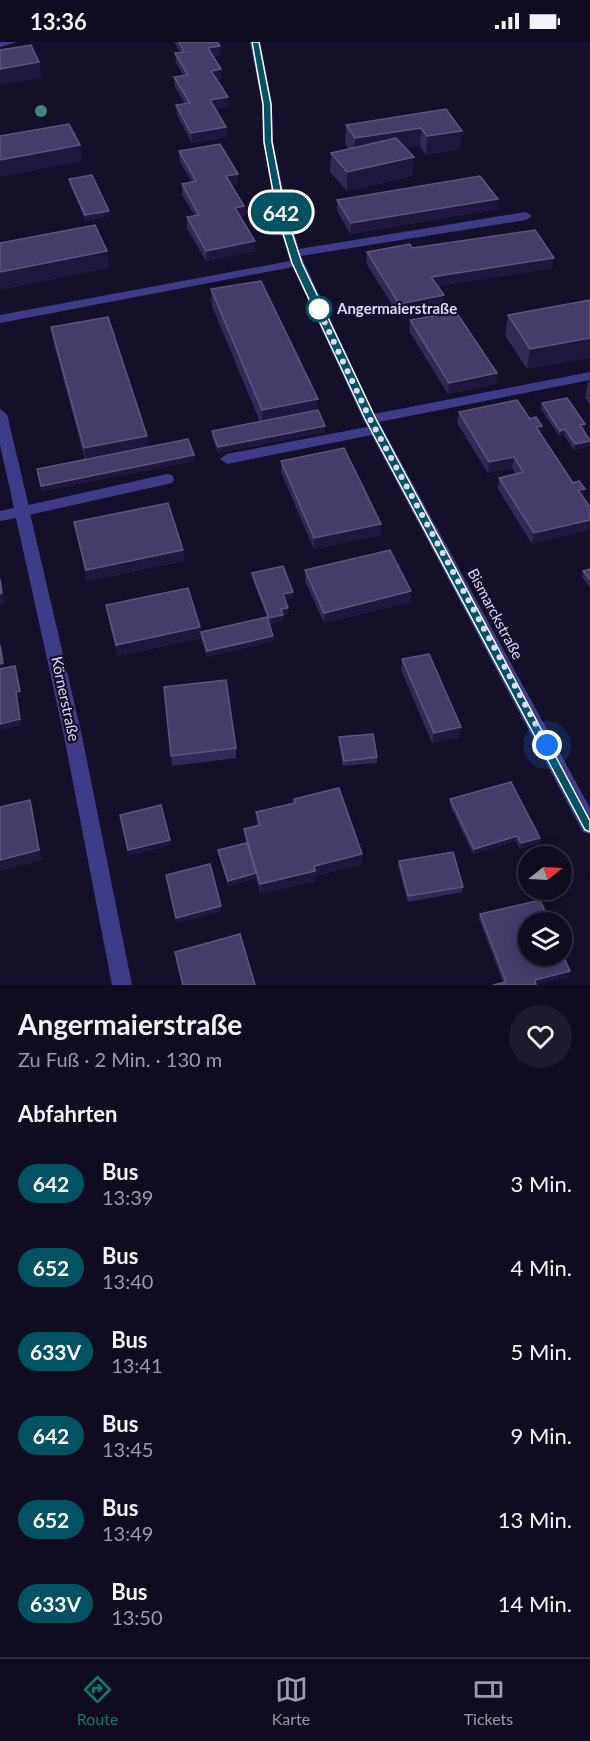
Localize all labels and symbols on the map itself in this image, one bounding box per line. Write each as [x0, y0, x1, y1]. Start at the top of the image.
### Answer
line badge: 642 [246, 192, 316, 232]
marker: Angermaierstraße [306, 296, 332, 322]
place label: Angermaierstraße [336, 299, 457, 317]
street label: Bismarckstraße [464, 565, 527, 662]
street label: Körnerstraße [48, 655, 84, 743]
your location [532, 730, 562, 760]
north arrow [518, 846, 572, 900]

